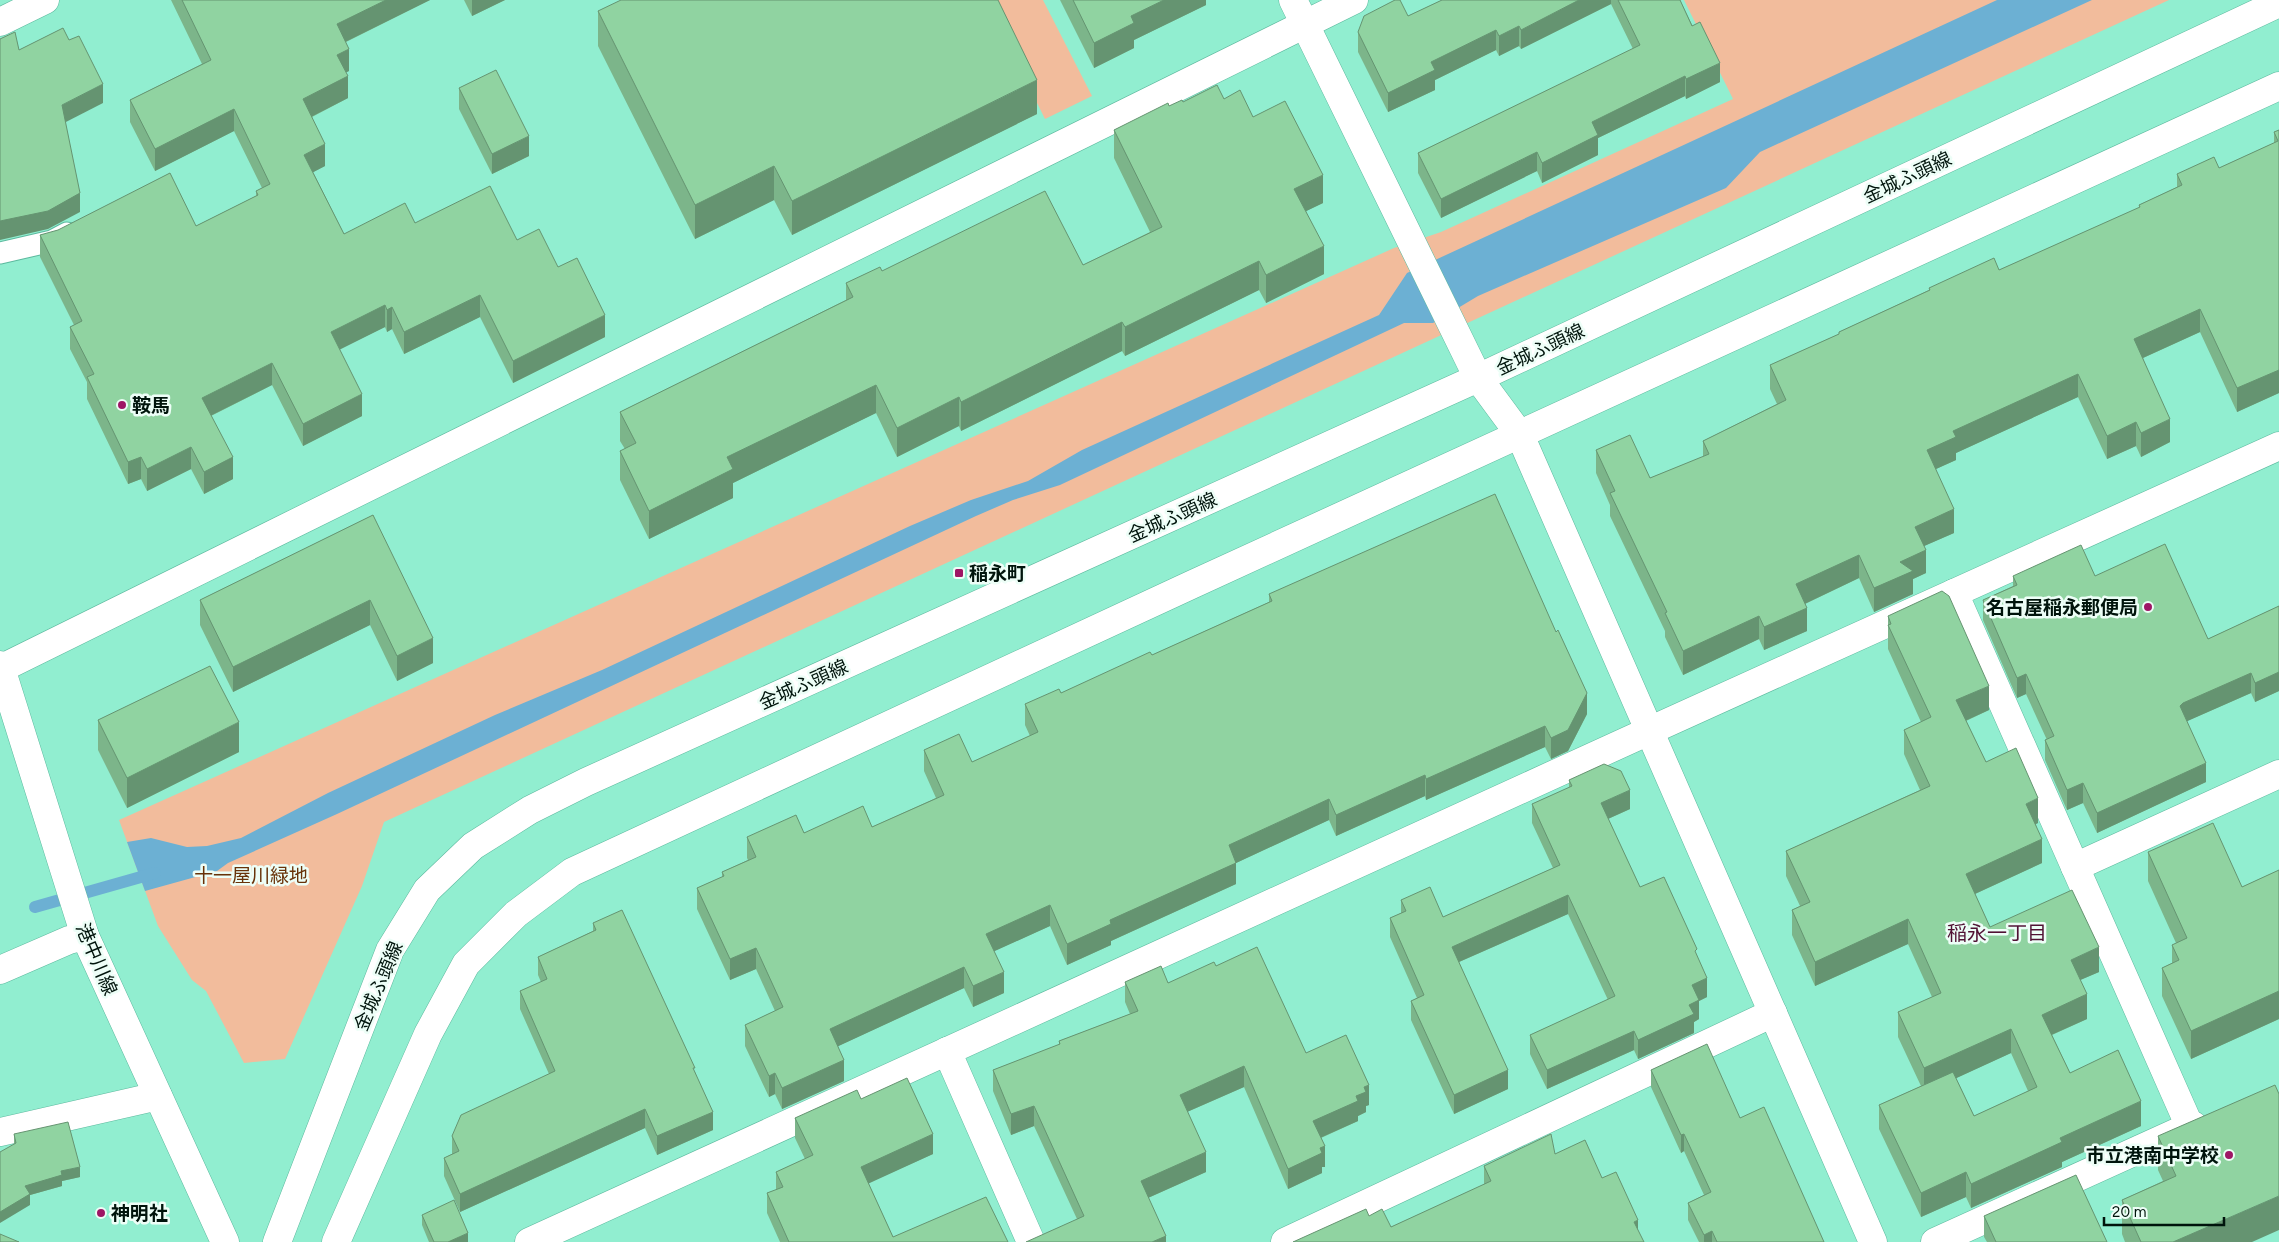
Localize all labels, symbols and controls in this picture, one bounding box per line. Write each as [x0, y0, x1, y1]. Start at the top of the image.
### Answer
street label: 金城ふ頭線 [1859, 147, 1955, 208]
street label: 金城ふ頭線 [1492, 319, 1588, 380]
place label: 鞍馬 [132, 394, 170, 417]
marker: 鞍馬 [116, 399, 128, 411]
street label: 金城ふ頭線 [1124, 488, 1220, 547]
place label: 稲永町 [969, 562, 1026, 585]
marker: 稲永町 [953, 567, 965, 579]
place label: 名古屋稲永郵便局 [1986, 596, 2138, 619]
marker: 名古屋稲永郵便局 [2142, 601, 2154, 613]
street label: 金城ふ頭線 [755, 655, 851, 714]
park label: 十一屋川緑地 [194, 864, 308, 887]
street label: 港中川線 [71, 920, 122, 999]
district label: 稲永一丁目 [1947, 921, 2047, 945]
street label: 金城ふ頭線 [349, 938, 408, 1034]
place label: 市立港南中学校 [2086, 1144, 2219, 1167]
marker: 市立港南中学校 [2223, 1149, 2235, 1161]
scale bar [2104, 1194, 2224, 1226]
place label: 神明社 [111, 1202, 168, 1225]
text: 20 m [2112, 1203, 2146, 1221]
marker: 神明社 [95, 1207, 107, 1219]

